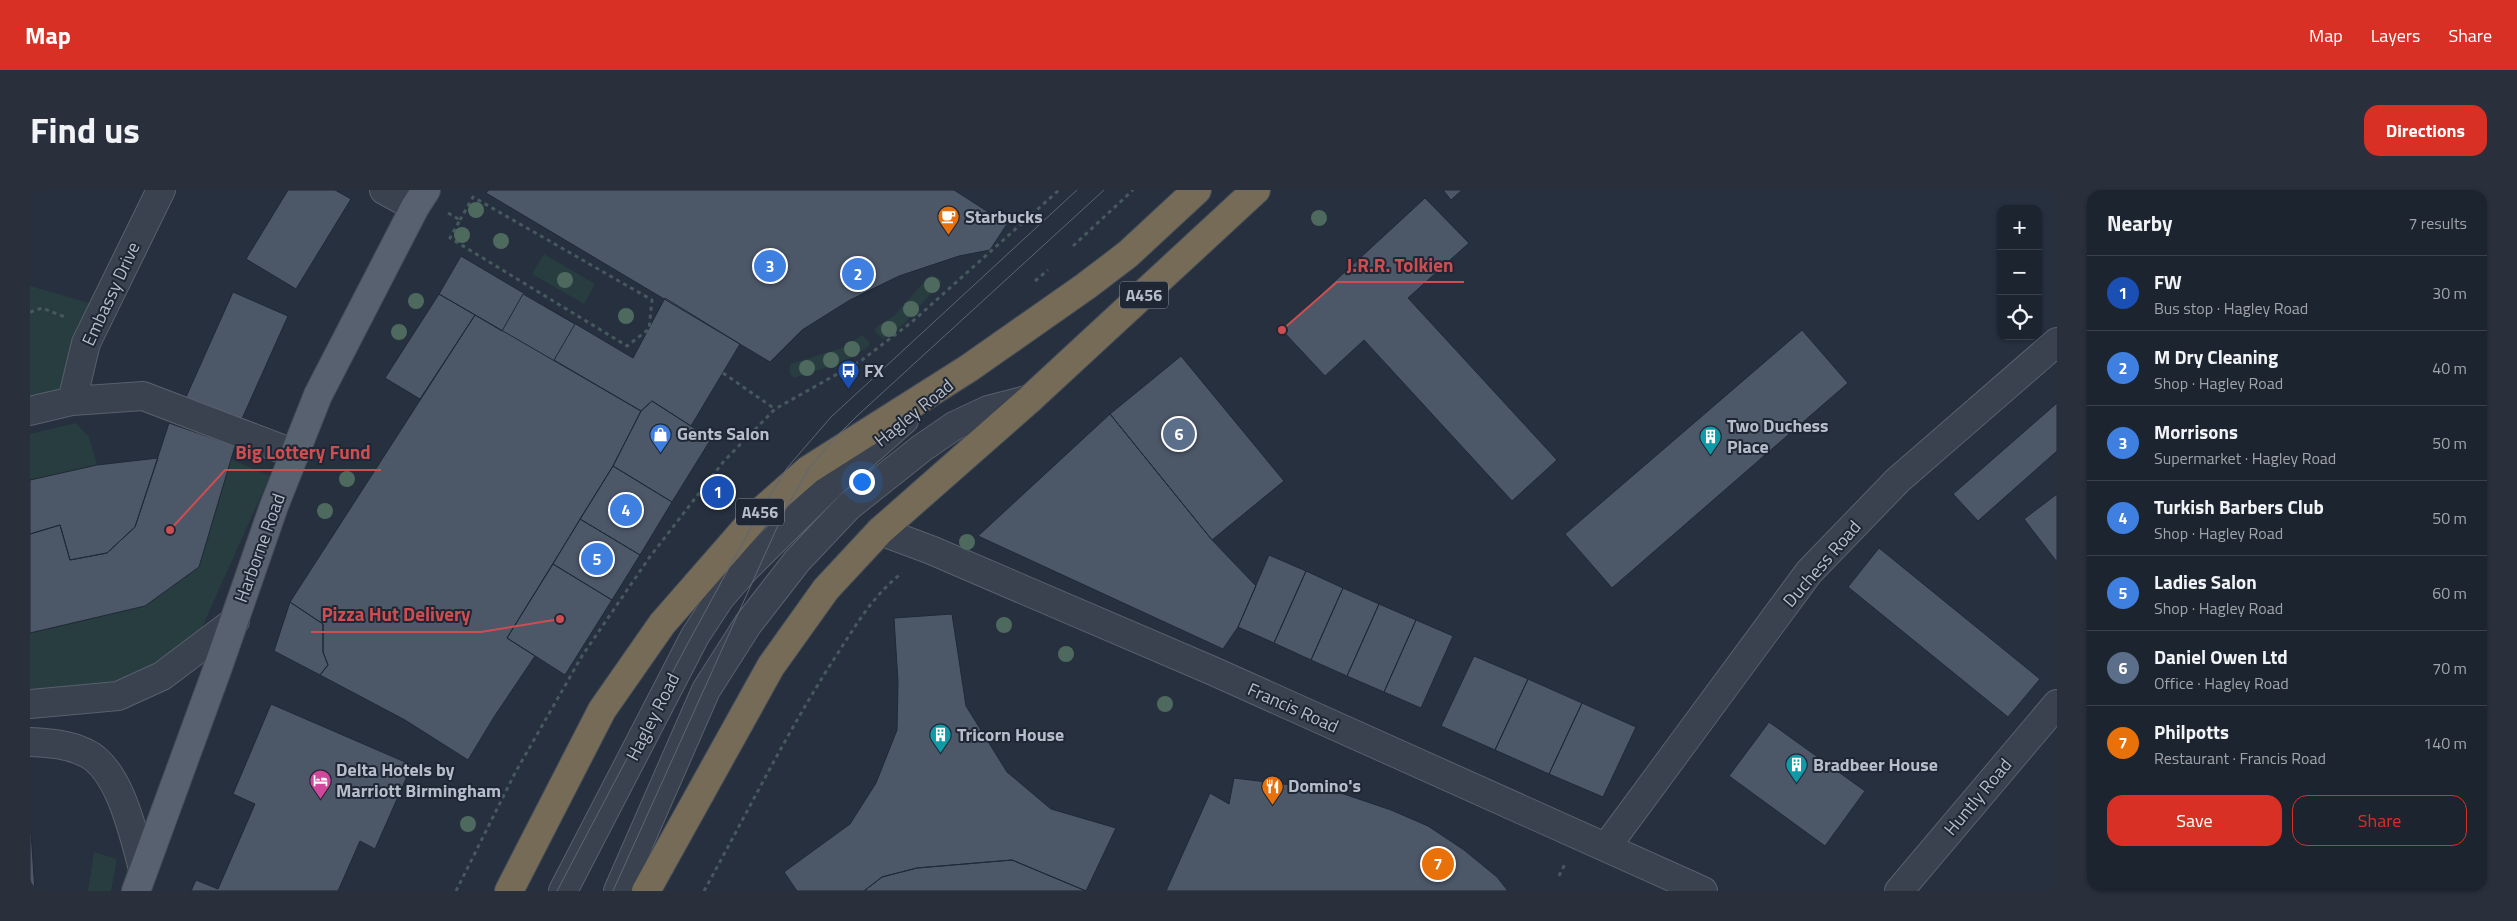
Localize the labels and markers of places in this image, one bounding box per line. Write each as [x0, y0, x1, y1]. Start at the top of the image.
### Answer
place label: Starbucks [965, 203, 1043, 230]
cafe icon: Starbucks [937, 205, 961, 236]
pin: 3 [754, 247, 786, 285]
callout: J.R.R. Tolkien [1337, 248, 1464, 282]
pin: 2 [842, 255, 874, 293]
place label: FX [864, 357, 885, 384]
bus stop icon: FX [836, 359, 860, 390]
place label: Two Duchess Place [1727, 412, 1829, 460]
pin: 6 [1163, 415, 1195, 453]
place label: Gents Salon [677, 420, 770, 447]
shop icon: Gents Salon [649, 422, 673, 453]
building icon: Two Duchess Place [1699, 424, 1723, 455]
callout: Big Lottery Fund [225, 436, 381, 470]
pin: 1 [702, 473, 734, 511]
pin: 4 [610, 491, 642, 529]
pin: 5 [581, 540, 613, 578]
callout: Pizza Hut Delivery [311, 598, 481, 632]
place label: Tricorn House [957, 721, 1064, 748]
building icon: Tricorn House [929, 723, 953, 754]
place label: Bradbeer House [1813, 751, 1938, 778]
building icon: Bradbeer House [1785, 753, 1809, 784]
place label: Delta Hotels by Marriott Birmingham [336, 756, 501, 804]
hotel icon: Delta Hotels by Marriott Birmingham [308, 768, 332, 799]
place label: Domino's [1288, 772, 1361, 799]
restaurant icon: Domino's [1260, 774, 1284, 805]
pin: 7 [1422, 845, 1454, 883]

